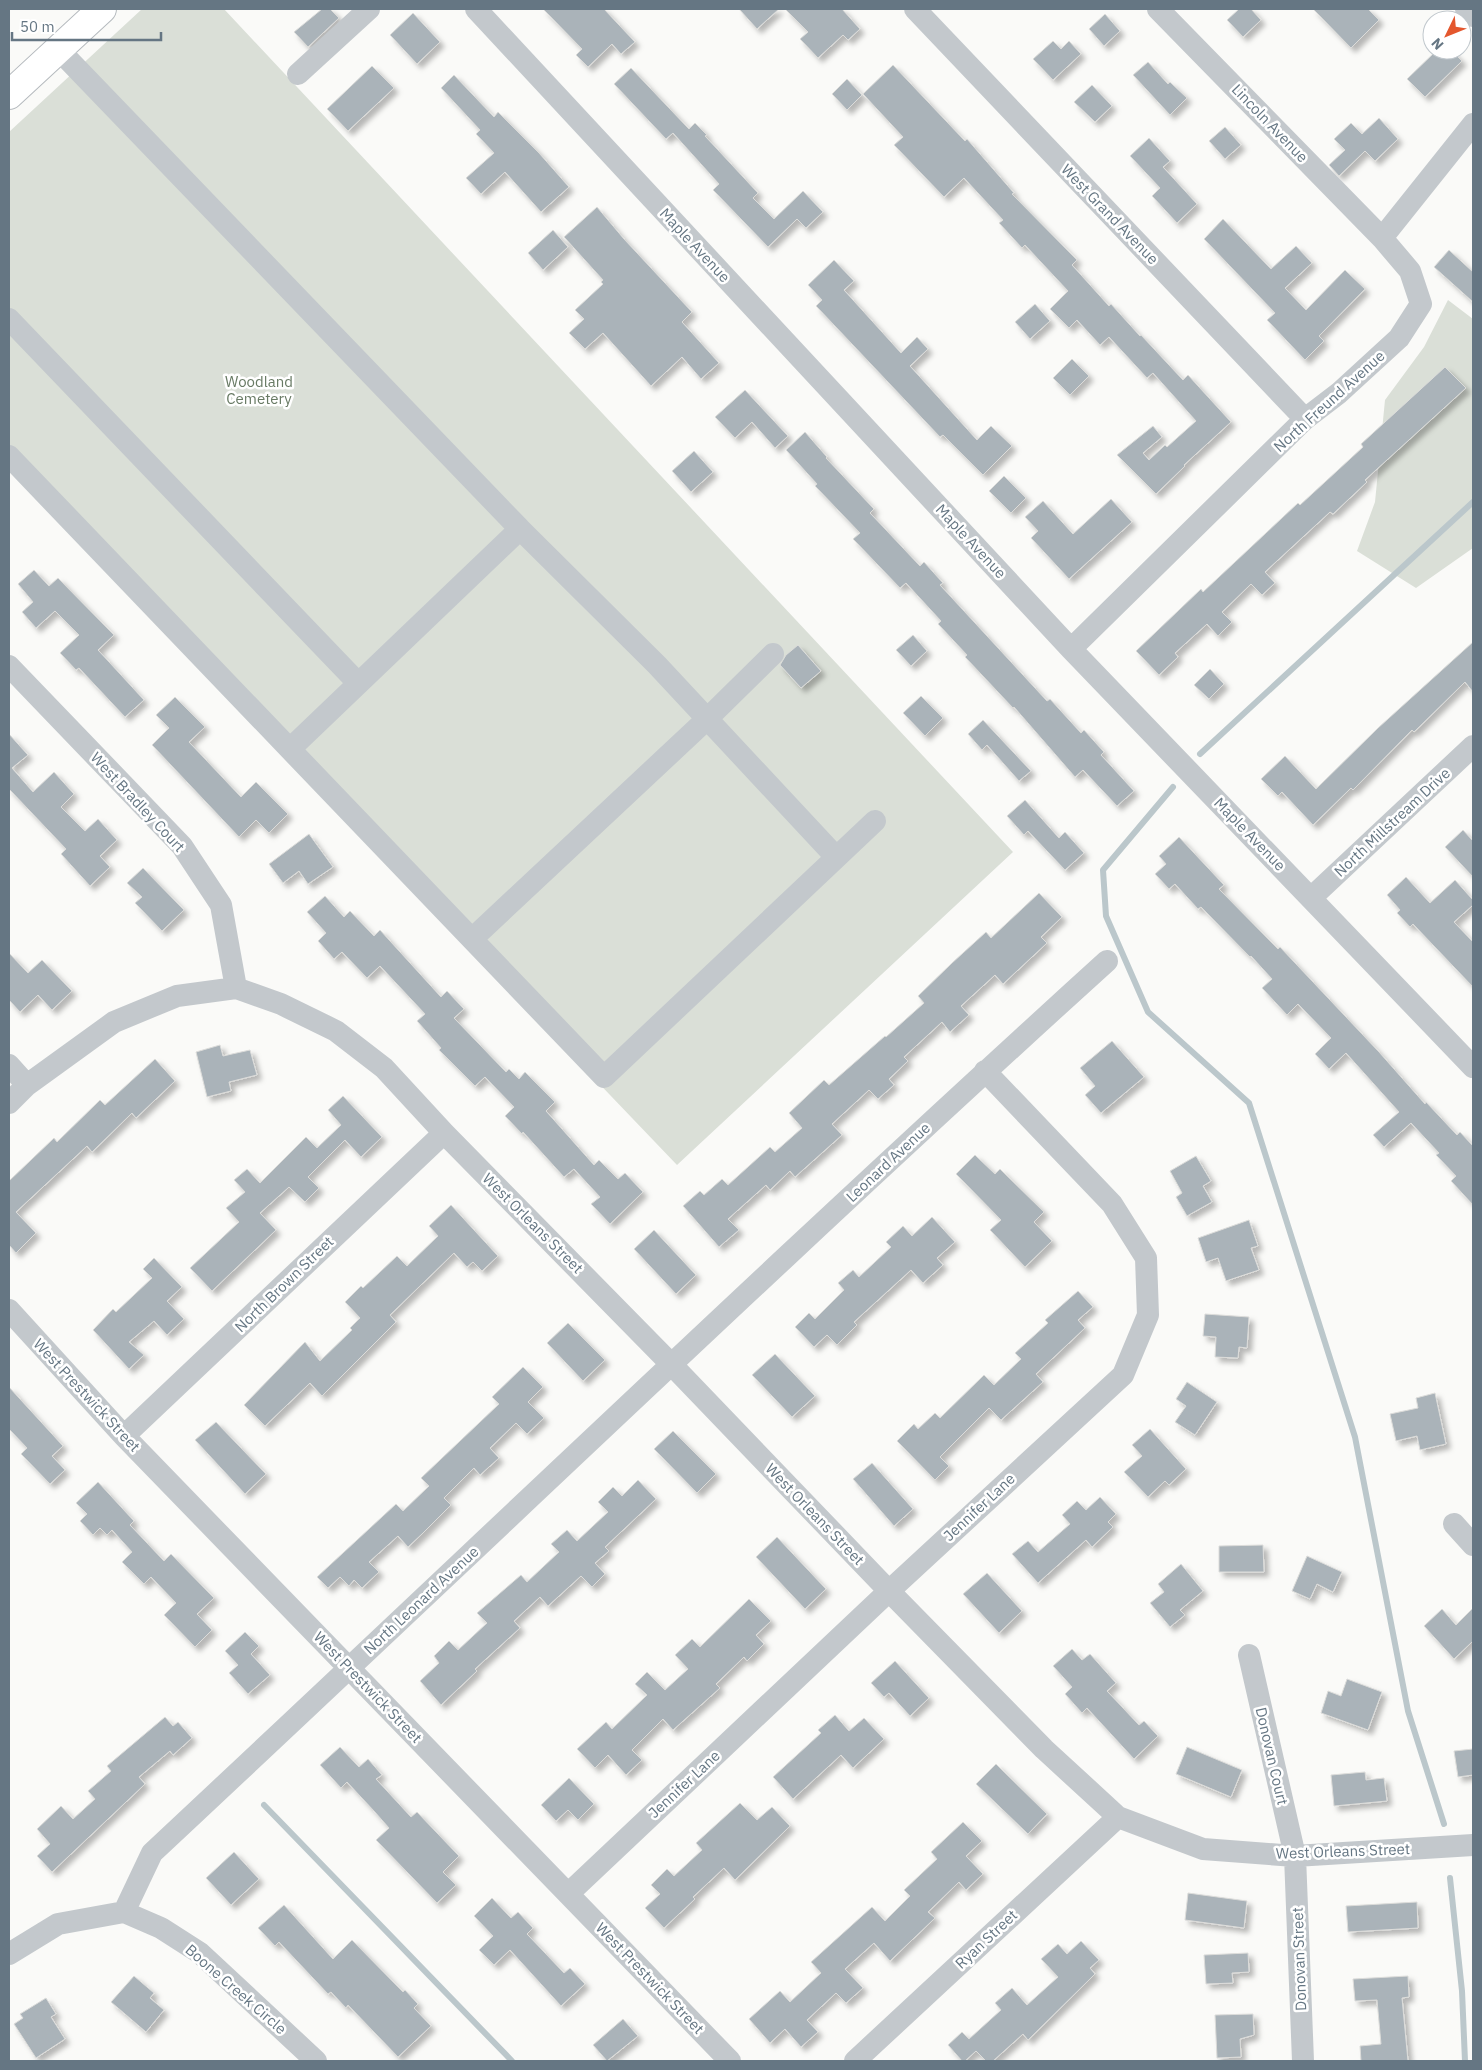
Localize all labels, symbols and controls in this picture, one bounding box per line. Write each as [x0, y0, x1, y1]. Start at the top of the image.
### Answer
scale bar [12, 10, 161, 42]
north arrow [1422, 10, 1472, 60]
text: 50 m [20, 17, 55, 36]
text: N [1427, 34, 1448, 54]
street label: Lincoln Avenue [1228, 80, 1312, 166]
street label: West Grand Avenue [1057, 160, 1163, 268]
street label: Maple Avenue [656, 204, 734, 286]
street label: North Freund Avenue [1270, 346, 1388, 456]
park label: Woodland Cemetery [225, 372, 293, 408]
street label: Maple Avenue [932, 500, 1010, 582]
street label: West Bradley Court [87, 748, 189, 856]
street label: North Millstream Drive [1330, 763, 1454, 881]
street label: Maple Avenue [1210, 793, 1290, 875]
street label: Leonard Avenue [842, 1118, 934, 1206]
street label: West Orleans Street [479, 1169, 587, 1277]
street label: North Brown Street [231, 1232, 337, 1336]
street label: West Prestwick Street [30, 1334, 144, 1456]
street label: West Orleans Street [762, 1459, 868, 1569]
street label: Jennifer Lane [939, 1469, 1019, 1545]
street label: North Leonard Avenue [360, 1542, 482, 1658]
street label: West Prestwick Street [310, 1627, 426, 1747]
street label: Donovan Court [1252, 1705, 1292, 1807]
street label: Jennifer Lane [644, 1746, 724, 1822]
street label: West Orleans Street [1276, 1839, 1410, 1863]
street label: Ryan Street [951, 1905, 1021, 1973]
street label: Donovan Street [1288, 1907, 1310, 2011]
street label: West Prestwick Street [592, 1918, 708, 2038]
street label: Boone Creek Circle [182, 1940, 290, 2038]

